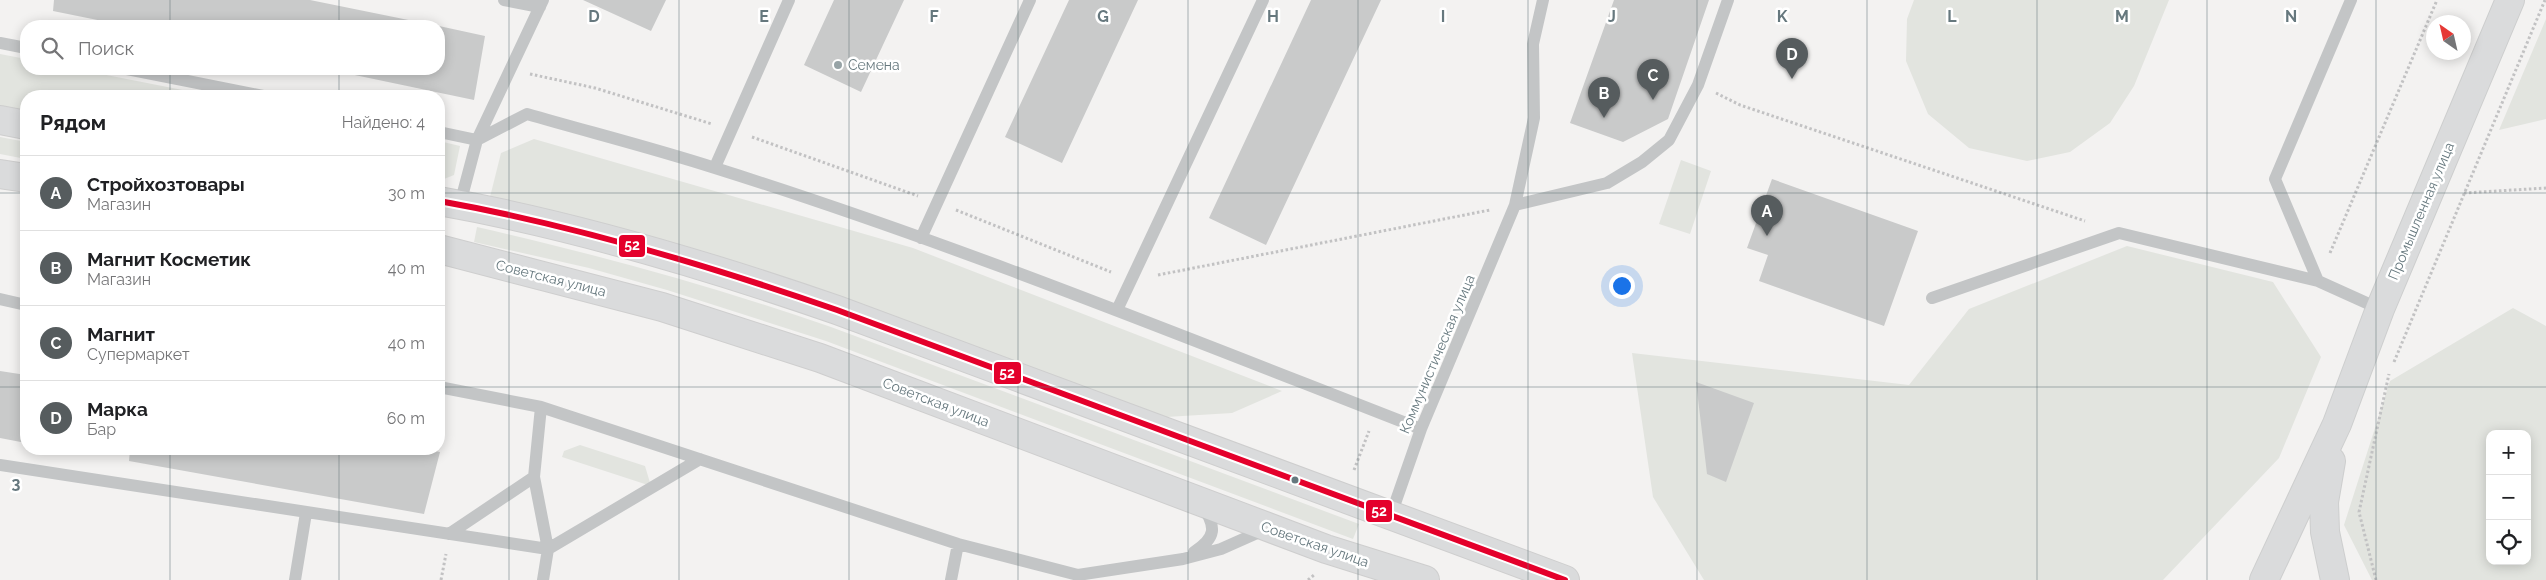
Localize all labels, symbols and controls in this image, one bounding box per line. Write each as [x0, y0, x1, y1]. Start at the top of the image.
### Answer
text: D [588, 7, 600, 26]
text: E [759, 7, 769, 26]
text: F [929, 7, 939, 26]
text: G [1097, 7, 1109, 26]
text: H [1267, 7, 1279, 26]
text: I [1441, 7, 1445, 26]
text: J [1608, 7, 1616, 26]
text: K [1777, 7, 1788, 26]
text: L [1947, 7, 1957, 26]
text: M [2115, 7, 2129, 26]
text: N [2285, 7, 2297, 26]
north arrow [2426, 15, 2471, 60]
search box [20, 20, 445, 75]
icon: search [38, 34, 66, 62]
text: Поиск [78, 37, 134, 59]
pin: D [1776, 38, 1808, 79]
place label: Семена [848, 57, 900, 73]
marker: Семена [832, 59, 844, 71]
pin: C [1637, 59, 1669, 100]
pin: B [1588, 77, 1620, 118]
text: Рядом [40, 110, 106, 135]
text: Найдено: 4 [342, 113, 425, 132]
street label: Промышленная улица [2385, 140, 2457, 282]
text: Стройхозтовары [87, 173, 245, 195]
text: A [51, 184, 61, 203]
text: 30 m [388, 184, 425, 203]
text: Магазин [87, 195, 151, 214]
pin: A [1751, 195, 1783, 236]
line badge: 52 [618, 234, 646, 258]
text: 52 [624, 237, 640, 253]
text: Магнит Косметик [87, 248, 251, 270]
street label: Советская улица [494, 257, 608, 299]
text: B [51, 259, 61, 278]
text: 40 m [388, 259, 425, 278]
text: Магазин [87, 270, 151, 289]
street label: Коммунистическая улица [1396, 272, 1478, 436]
your location [1609, 273, 1635, 299]
text: Магнит [87, 323, 155, 345]
text: C [51, 334, 61, 353]
text: 40 m [388, 334, 425, 353]
text: Супермаркет [87, 345, 190, 364]
line badge: 52 [993, 361, 1022, 385]
text: 52 [999, 365, 1015, 381]
street label: Советская улица [880, 374, 992, 430]
text: Марка [87, 398, 148, 420]
text: D [50, 409, 62, 428]
text: 60 m [387, 409, 425, 428]
text: Бар [87, 420, 116, 439]
map controls [2486, 430, 2531, 565]
button: + [2486, 430, 2531, 475]
text: 3 [12, 474, 21, 493]
unlabelled marker [1290, 475, 1300, 485]
button: − [2486, 475, 2531, 520]
line badge: 52 [1365, 499, 1393, 523]
text: 52 [1371, 503, 1387, 519]
street label: Советская улица [1259, 518, 1371, 570]
button: locate [2486, 520, 2531, 565]

